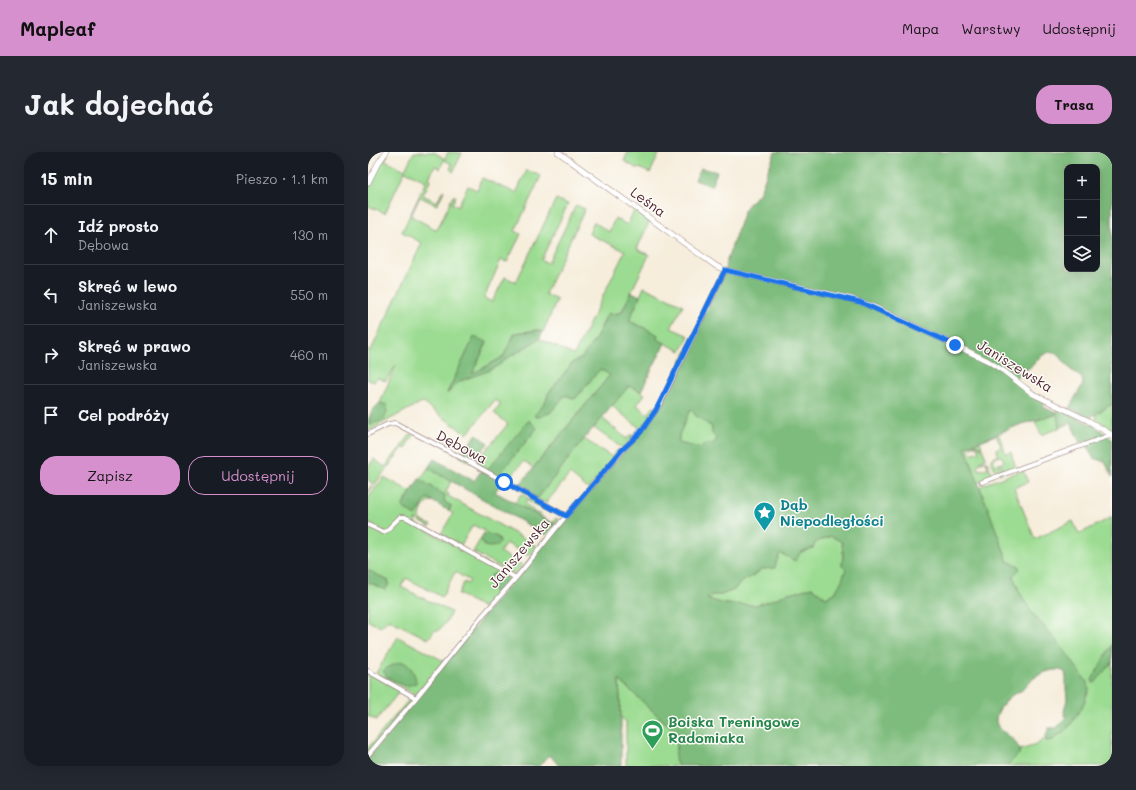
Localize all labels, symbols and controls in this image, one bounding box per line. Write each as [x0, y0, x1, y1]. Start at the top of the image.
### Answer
text: Mapleaf [20, 16, 95, 41]
text: Mapa [902, 19, 939, 38]
text: Warstwy [961, 19, 1020, 38]
text: Udostępnij [1042, 19, 1116, 38]
button: Trasa [1036, 85, 1112, 124]
text: Jak dojechać [24, 86, 214, 122]
map controls [1064, 164, 1100, 272]
button: + [1064, 164, 1100, 200]
text: 15 min [40, 167, 93, 189]
text: Pieszo · 1.1 km [236, 170, 328, 187]
street label: Leśna [627, 182, 670, 221]
button: − [1064, 200, 1100, 236]
text: Idź prosto [78, 216, 159, 236]
icon: ahead [40, 224, 62, 246]
text: 130 m [292, 226, 328, 243]
text: Dębowa [78, 236, 129, 253]
button: layers [1064, 236, 1100, 272]
text: Skręć w lewo [78, 276, 177, 296]
icon: left [40, 284, 62, 306]
text: 550 m [290, 286, 328, 303]
text: Janiszewska [78, 296, 157, 313]
street label: Janiszewska [974, 335, 1057, 396]
text: Skręć w prawo [78, 336, 191, 356]
route end [946, 336, 964, 354]
icon: right [40, 344, 62, 366]
text: 460 m [290, 346, 328, 363]
text: Janiszewska [78, 356, 157, 373]
icon: arrive [40, 404, 62, 426]
text: Cel podróży [78, 405, 169, 425]
street label: Dębowa [433, 425, 491, 468]
button: Zapisz [40, 456, 180, 495]
button: Udostępnij [188, 456, 328, 495]
route start [495, 473, 513, 491]
place label: Dąb Niepodległości [780, 495, 884, 530]
place icon: Dąb Niepodległości [752, 500, 778, 533]
street label: Janiszewska [484, 514, 553, 592]
place label: Boiska Treningowe Radomiaka [668, 712, 800, 747]
sports icon: Boiska Treningowe Radomiaka [639, 717, 665, 750]

